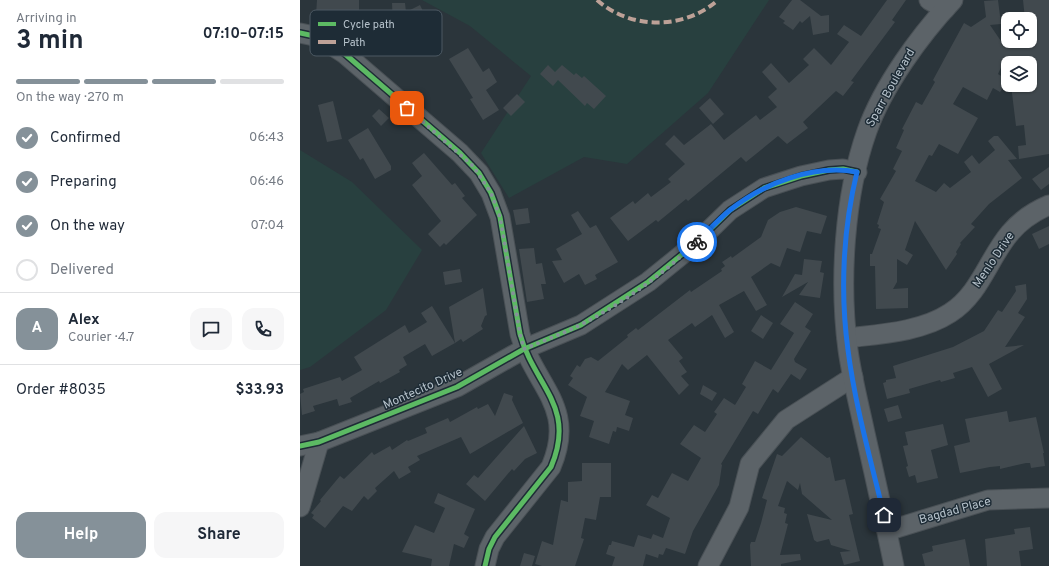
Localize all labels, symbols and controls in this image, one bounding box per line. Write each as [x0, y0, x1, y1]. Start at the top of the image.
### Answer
legend [310, 10, 442, 56]
text: Arriving in [16, 11, 77, 27]
map controls [1001, 12, 1037, 92]
button: locate [1001, 12, 1037, 48]
text: Cycle path [343, 18, 395, 32]
text: 3 min [16, 25, 84, 58]
text: 07:10–07:15 [203, 25, 284, 44]
text: Path [343, 36, 365, 50]
street label: Sparr Boulevard [863, 46, 919, 130]
button: layers [1001, 56, 1037, 92]
text: On the way · 270 m [16, 90, 124, 106]
pin [390, 91, 424, 125]
icon: bag [396, 97, 418, 119]
icon: check [16, 127, 38, 149]
text: Confirmed [50, 129, 121, 148]
text: 06:43 [249, 130, 284, 146]
icon: check [16, 171, 38, 193]
text: Preparing [50, 173, 117, 192]
text: 06:46 [249, 174, 284, 190]
icon: check [16, 215, 38, 237]
text: On the way [50, 217, 125, 236]
text: 07:04 [250, 218, 284, 234]
courier [677, 222, 717, 262]
street label: Menlo Drive [969, 229, 1019, 291]
icon: bike [686, 231, 708, 253]
text: Delivered [50, 261, 114, 280]
button: chat [190, 308, 232, 350]
button: phone [242, 308, 284, 350]
text: Alex [68, 311, 100, 330]
text: A [32, 319, 42, 338]
text: Courier · 4.7 [68, 330, 134, 346]
street label: Montecito Drive [381, 364, 465, 414]
text: Order #8035 [16, 381, 106, 400]
text: $33.93 [235, 381, 284, 400]
street label: Bagdad Place [917, 494, 993, 528]
pin [867, 498, 901, 532]
icon: home [873, 504, 895, 526]
button: Help [16, 512, 146, 558]
button: Share [154, 512, 284, 558]

